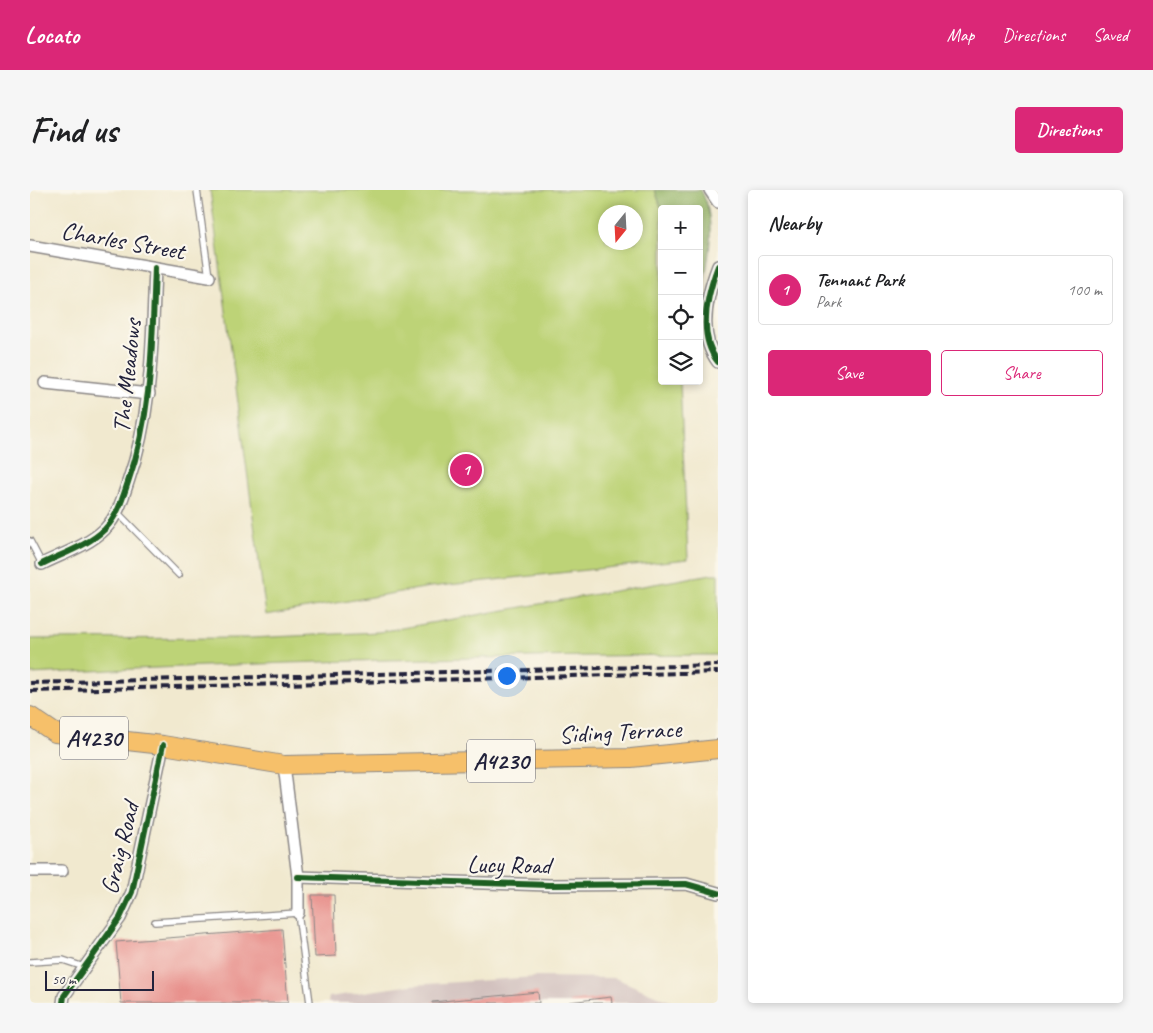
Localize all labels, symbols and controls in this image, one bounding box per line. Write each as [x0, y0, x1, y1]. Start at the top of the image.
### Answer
text: Locato [25, 20, 79, 50]
text: Map [947, 24, 974, 46]
text: Directions [1002, 24, 1065, 46]
text: Saved [1093, 24, 1128, 46]
button: Directions [1015, 107, 1123, 153]
text: Find us [30, 108, 117, 153]
north arrow [598, 205, 643, 250]
map controls [658, 205, 703, 385]
button: + [658, 205, 703, 250]
text: Nearby [768, 210, 821, 236]
street label: Charles Street [59, 214, 189, 268]
button: − [658, 250, 703, 295]
text: Tennant Park [816, 268, 904, 292]
text: 1 [781, 280, 789, 300]
text: 100 m [1068, 280, 1102, 300]
text: Park [816, 292, 841, 312]
button: locate [658, 295, 703, 340]
street label: The Meadows [105, 315, 149, 435]
button: layers [658, 340, 703, 385]
button: Save [768, 350, 931, 396]
button: Share [941, 350, 1103, 396]
pin: 1 [450, 451, 482, 489]
your location [494, 663, 520, 689]
street label: Siding Terrace [558, 713, 684, 751]
road number: A4230 [60, 716, 128, 760]
road number: A4230 [467, 740, 535, 782]
street label: Graig Road [93, 796, 148, 898]
street label: Lucy Road [467, 848, 554, 882]
scale bar [45, 968, 154, 991]
text: 50 m [52, 971, 76, 988]

